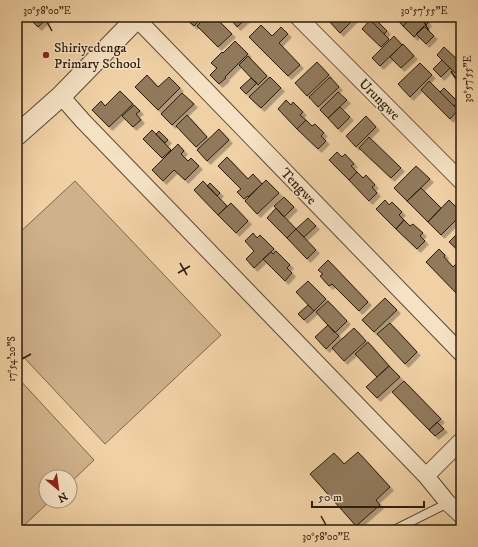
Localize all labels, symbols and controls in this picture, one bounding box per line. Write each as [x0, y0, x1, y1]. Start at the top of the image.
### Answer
text: 30°58'00"E [23, 5, 71, 17]
text: 30°57'55"E [400, 5, 448, 17]
place label: Shiriyedenga Primary School [54, 39, 141, 73]
marker: Shiriyedenga Primary School [41, 50, 51, 60]
text: 30°57'55"E [462, 55, 474, 103]
street label: Urungwe [355, 75, 404, 124]
street label: Tengwe [276, 165, 320, 209]
text: 17°54'20"S [6, 336, 18, 382]
north arrow [38, 469, 78, 509]
scale bar [312, 483, 424, 509]
text: N [55, 489, 70, 505]
text: 50 m [318, 490, 342, 505]
text: 30°58'00"E [302, 531, 350, 543]

